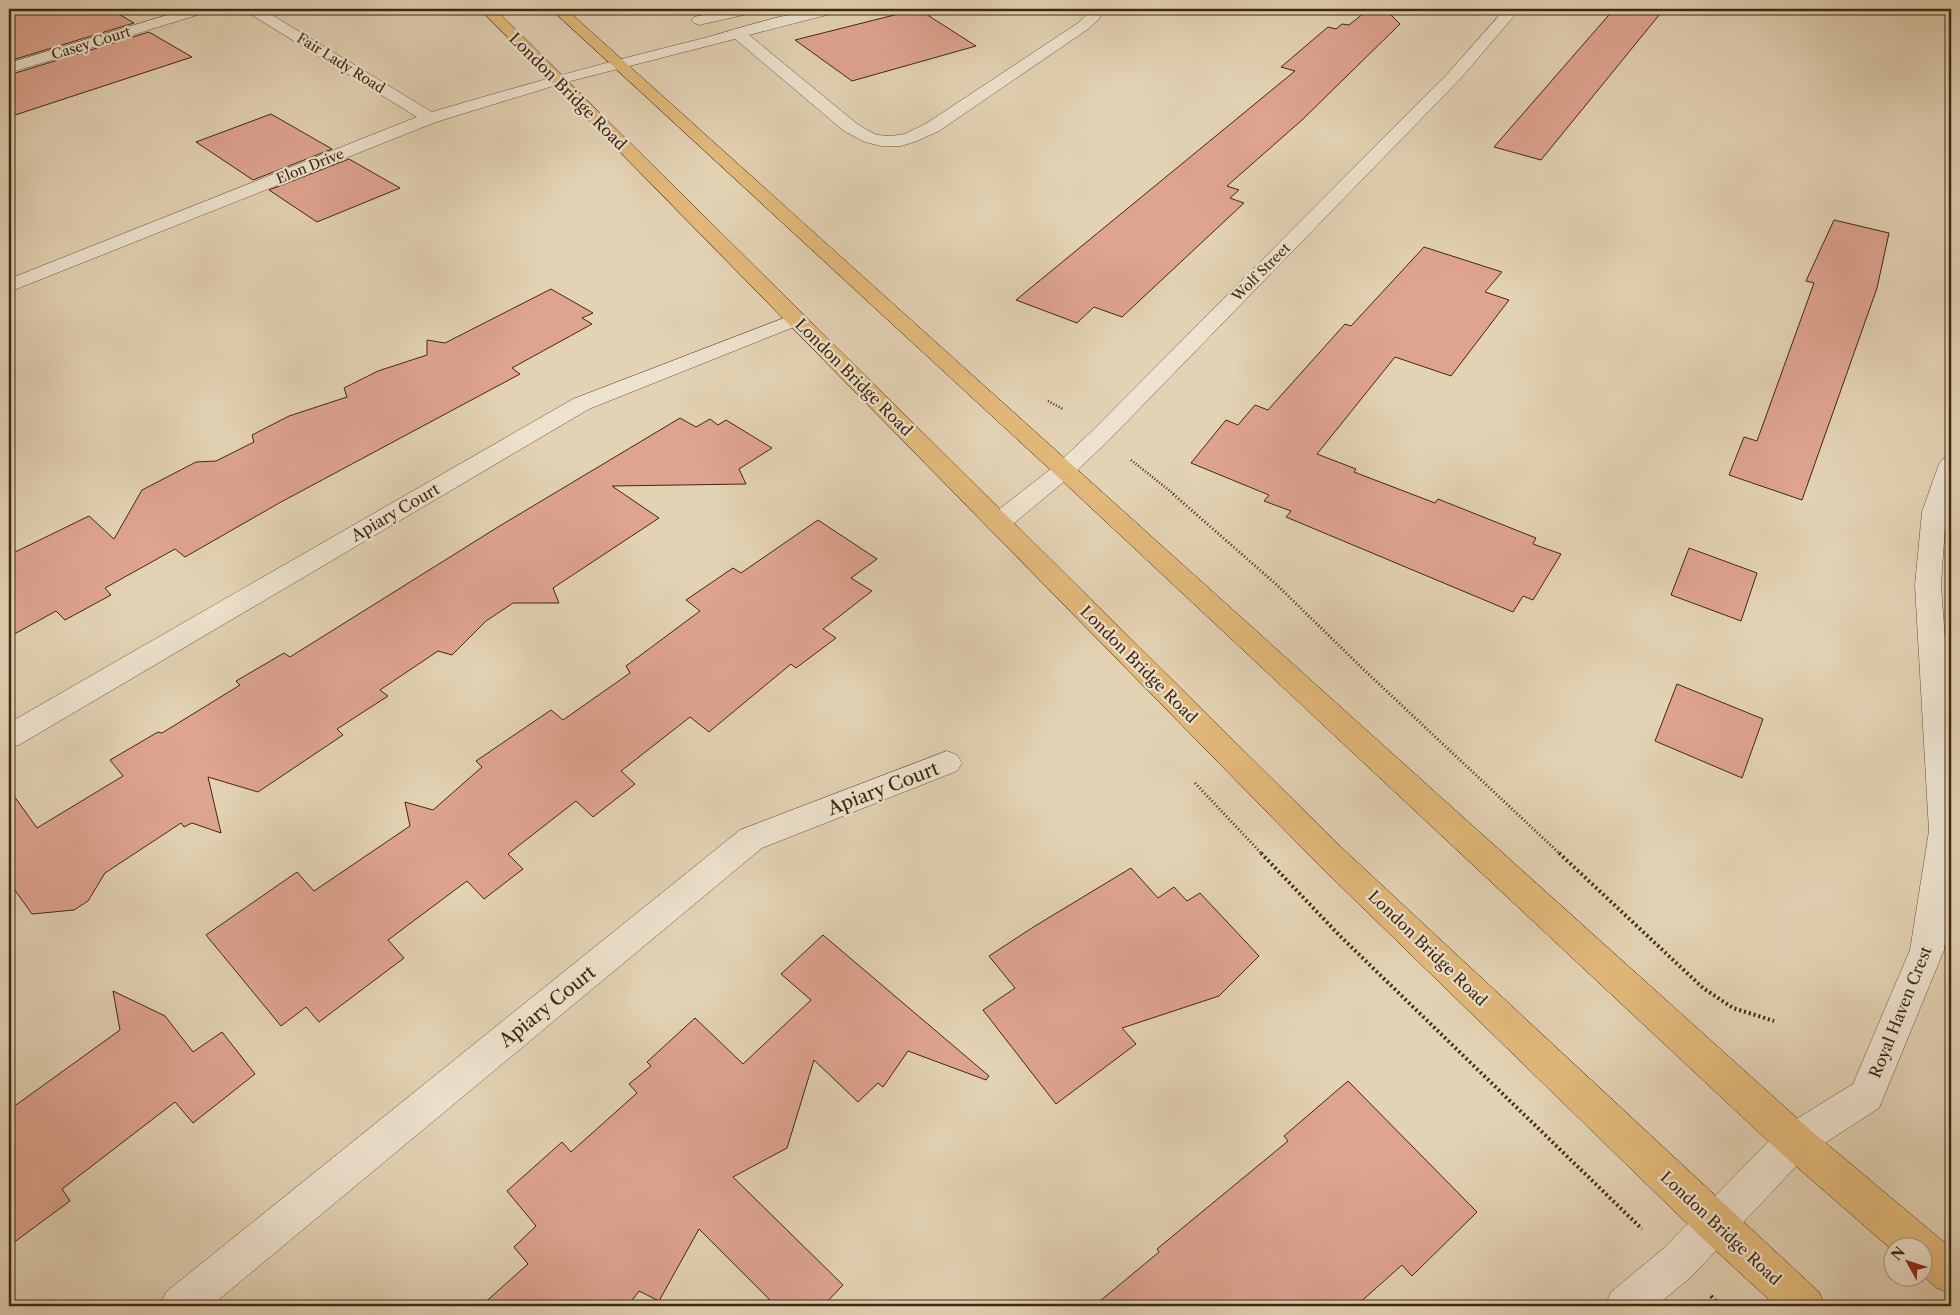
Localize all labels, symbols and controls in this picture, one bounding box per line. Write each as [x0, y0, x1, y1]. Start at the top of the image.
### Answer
street label: Casey Court [49, 22, 133, 64]
street label: London Bridge Road [505, 28, 631, 154]
street label: Fair Lady Road [294, 29, 389, 97]
street label: Elon Drive [274, 144, 347, 188]
street label: Wolf Street [1227, 239, 1294, 306]
street label: London Bridge Road [791, 314, 917, 440]
street label: Apiary Court [346, 478, 443, 546]
street label: London Bridge Road [1076, 601, 1202, 727]
street label: Apiary Court [823, 757, 942, 821]
street label: London Bridge Road [1364, 886, 1492, 1010]
street label: Royal Haven Crest [1864, 943, 1936, 1081]
street label: Apiary Court [494, 960, 600, 1053]
street label: London Bridge Road [1656, 1167, 1786, 1289]
north arrow [1882, 1238, 1932, 1288]
text: N [1887, 1243, 1909, 1264]

